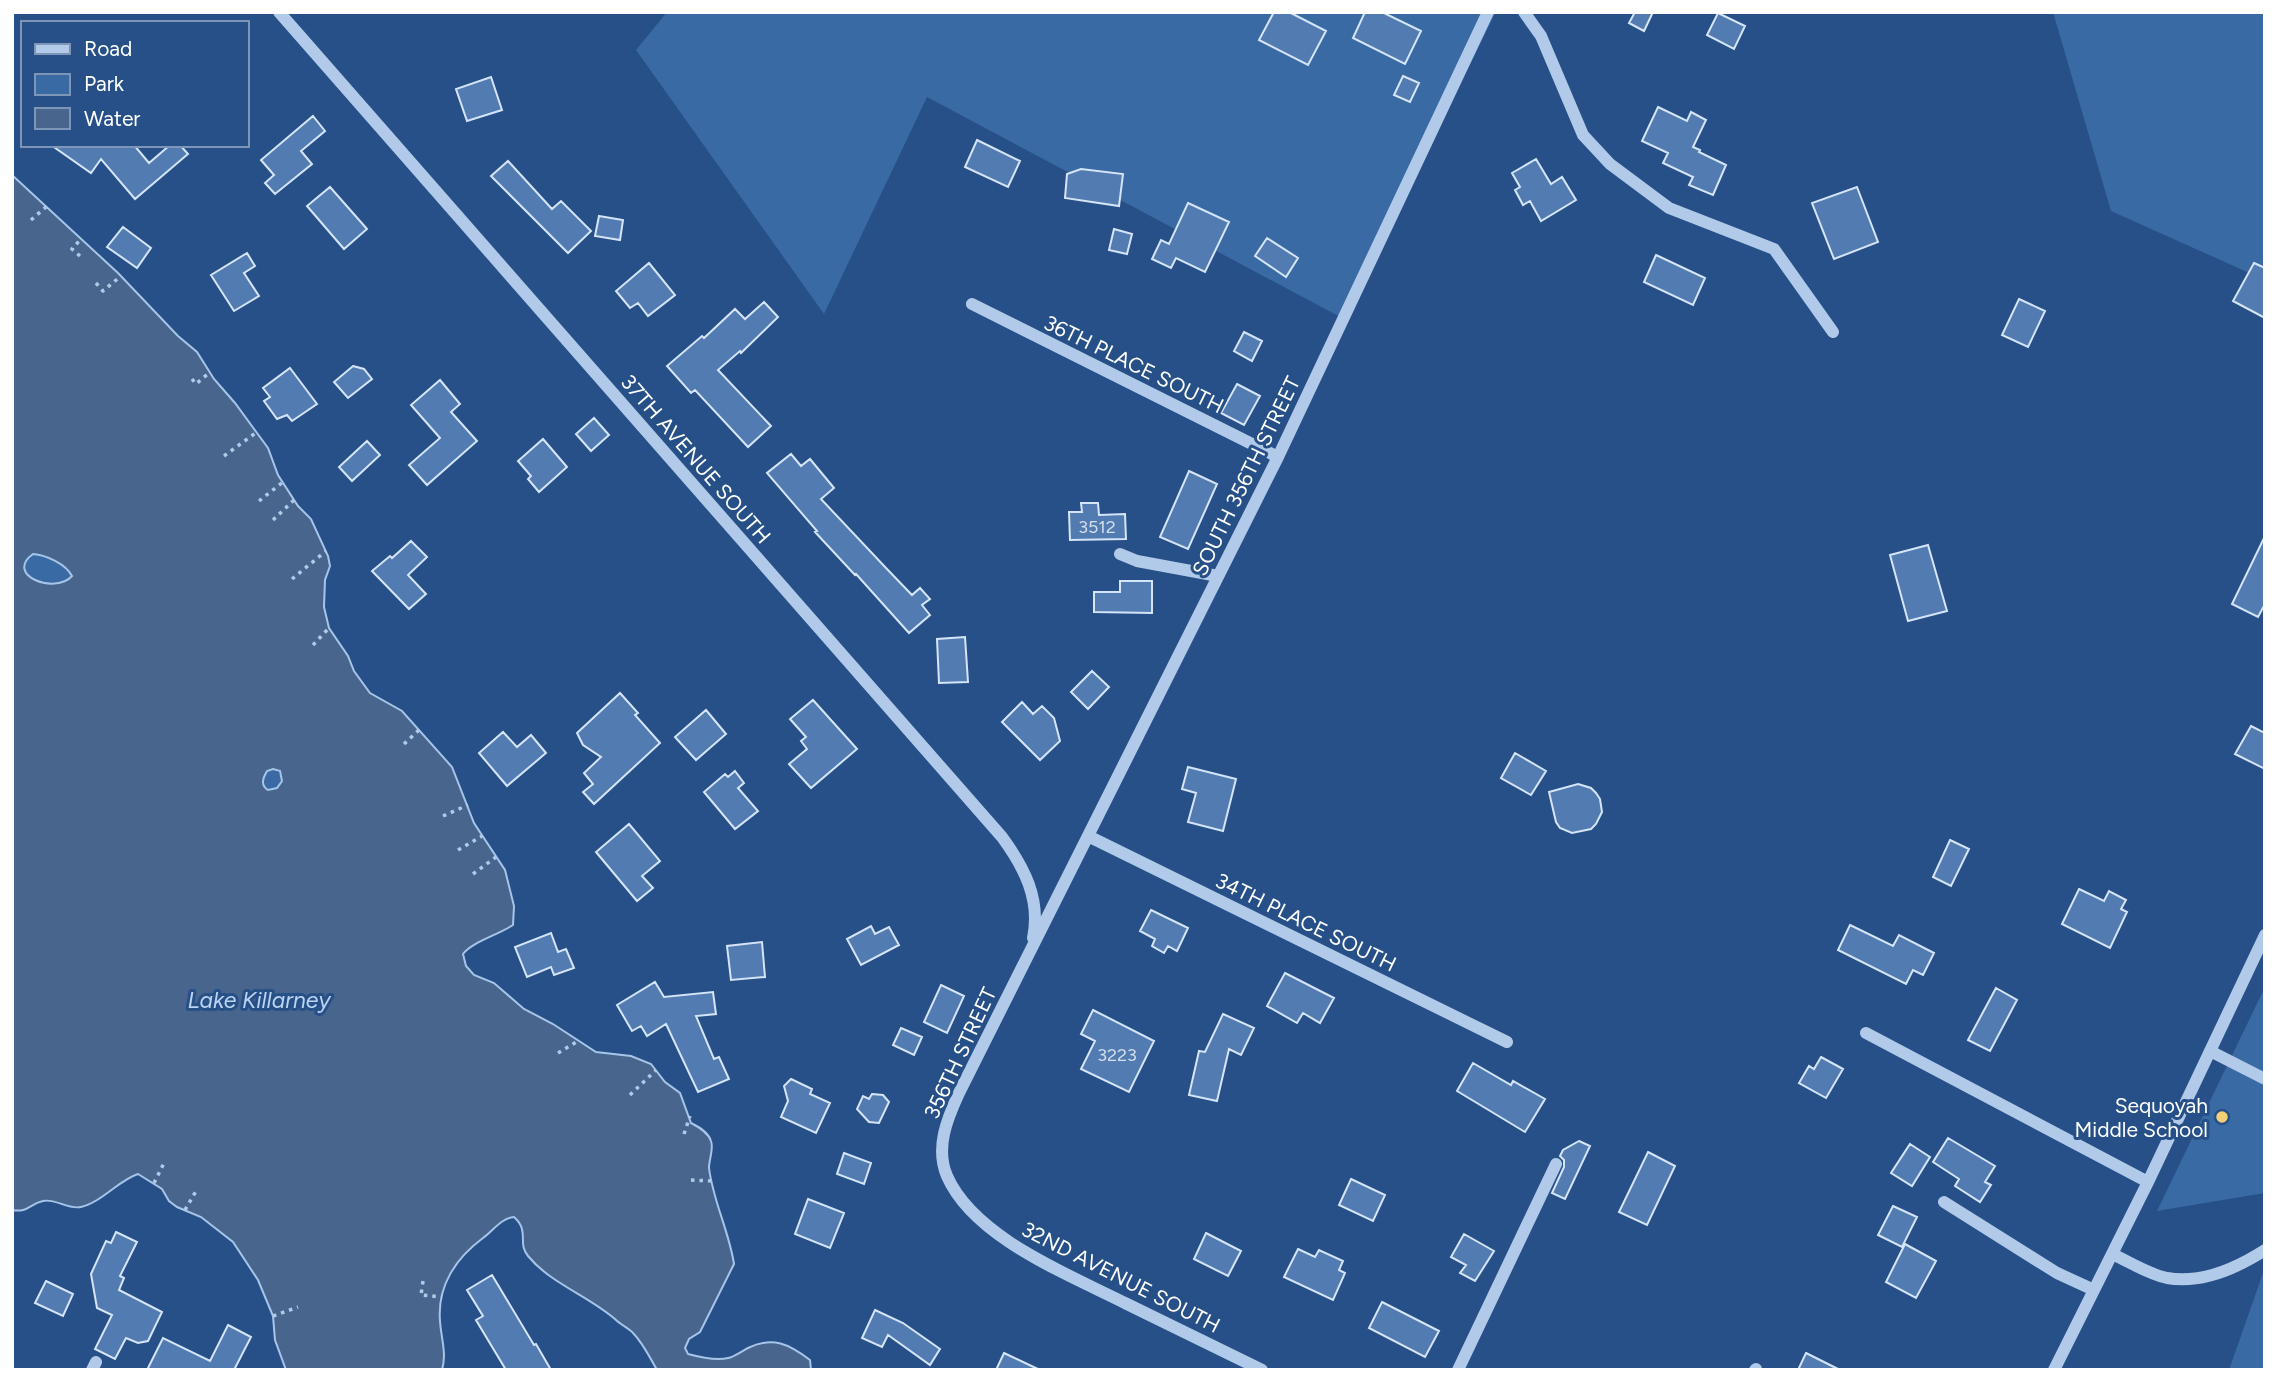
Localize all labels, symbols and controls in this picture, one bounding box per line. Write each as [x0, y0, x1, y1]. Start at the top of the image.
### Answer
legend [21, 21, 248, 147]
text: Road [84, 36, 132, 61]
text: Park [84, 71, 125, 96]
text: Water [84, 106, 140, 131]
street label: 36TH PLACE SOUTH [1040, 310, 1228, 418]
street label: 37TH AVENUE SOUTH [616, 369, 776, 549]
street label: SOUTH 356TH STREET [1187, 372, 1305, 580]
house number: 3512 [1078, 516, 1116, 538]
street label: 34TH PLACE SOUTH [1212, 867, 1400, 977]
street label: 356TH STREET [919, 983, 1002, 1123]
water label: Lake Killarney [187, 986, 331, 1014]
house number: 3223 [1097, 1044, 1137, 1066]
place label: Sequoyah Middle School [2075, 1093, 2208, 1142]
marker: Sequoyah Middle School [2214, 1109, 2230, 1125]
street label: 32ND AVENUE SOUTH [1018, 1216, 1224, 1338]

